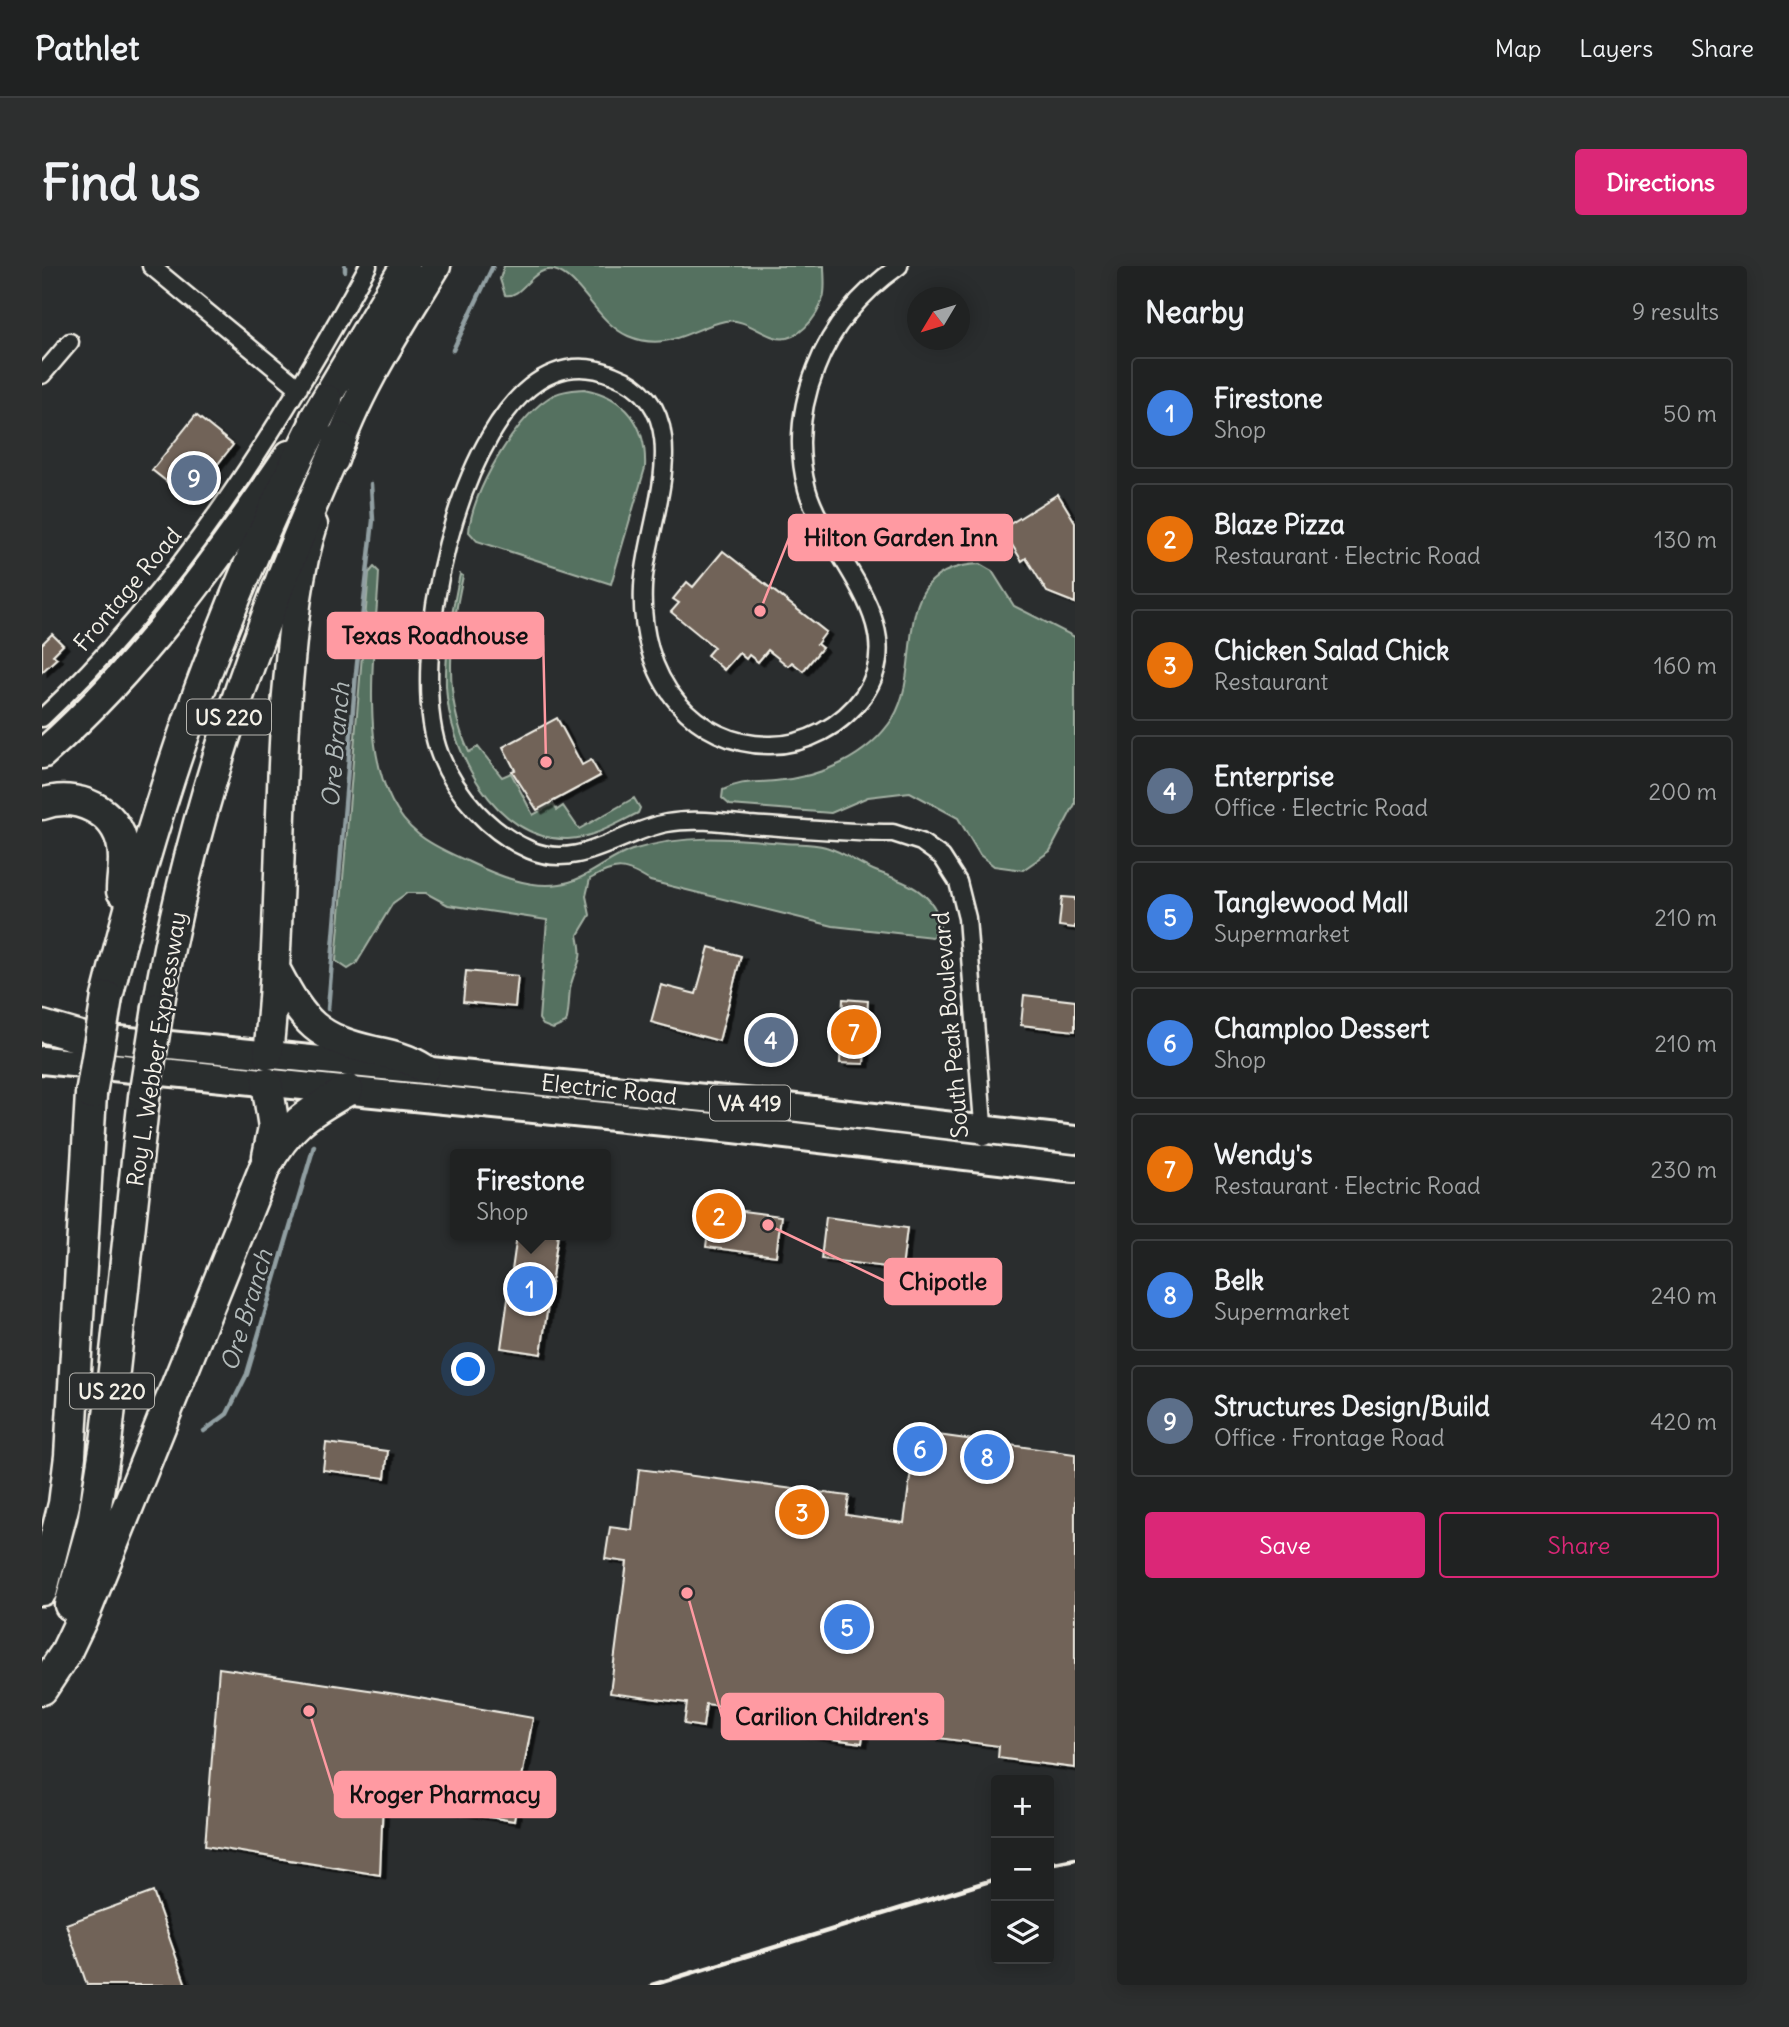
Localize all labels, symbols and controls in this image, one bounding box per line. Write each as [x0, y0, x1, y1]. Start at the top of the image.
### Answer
text: Pathlet [35, 27, 139, 69]
text: Map [1495, 33, 1541, 63]
text: Layers [1579, 33, 1653, 63]
text: Share [1691, 33, 1754, 63]
button: Directions [1575, 149, 1747, 215]
text: Find us [42, 152, 200, 213]
north arrow [907, 287, 970, 350]
text: Nearby [1145, 293, 1245, 331]
text: 9 results [1632, 297, 1719, 326]
text: Firestone [1214, 382, 1323, 415]
text: 1 [1165, 399, 1175, 428]
text: 50 m [1663, 399, 1717, 428]
text: Shop [1214, 415, 1266, 444]
pin: 9 [171, 452, 217, 504]
text: Blaze Pizza [1214, 508, 1345, 541]
callout: Hilton Garden Inn [789, 515, 1012, 560]
street label: Frontage Road [67, 521, 187, 657]
text: Hilton Garden Inn [804, 522, 998, 552]
text: 2 [1164, 525, 1176, 554]
text: 130 m [1654, 525, 1717, 554]
text: Restaurant · Electric Road [1214, 541, 1481, 570]
callout: Texas Roadhouse [328, 613, 543, 658]
text: Texas Roadhouse [341, 620, 529, 650]
text: Chicken Salad Chick [1214, 634, 1449, 667]
text: 3 [1163, 651, 1177, 680]
text: 160 m [1654, 651, 1717, 680]
text: Restaurant [1214, 667, 1328, 696]
water label: Ore Branch [315, 680, 355, 809]
road number: US 220 [187, 700, 271, 734]
text: Enterprise [1214, 760, 1334, 793]
text: 4 [1163, 777, 1177, 806]
text: 200 m [1648, 777, 1717, 806]
text: Office · Electric Road [1214, 793, 1428, 822]
text: Tanglewood Mall [1214, 886, 1409, 919]
text: 5 [1163, 903, 1177, 932]
text: 210 m [1654, 903, 1717, 932]
street label: Roy L. Webber Expressway [120, 910, 192, 1188]
street label: South Peak Boulevard [926, 911, 974, 1139]
text: Supermarket [1214, 919, 1350, 948]
pin: 7 [831, 1006, 877, 1058]
text: Champloo Dessert [1214, 1012, 1429, 1045]
pin: 4 [748, 1014, 794, 1066]
text: 6 [1163, 1029, 1177, 1058]
text: 210 m [1654, 1029, 1717, 1058]
text: Shop [1214, 1045, 1266, 1074]
street label: Electric Road [540, 1067, 678, 1111]
road number: VA 419 [710, 1086, 790, 1120]
text: Wendy's [1214, 1138, 1313, 1171]
popup [450, 1149, 611, 1240]
text: 7 [1164, 1155, 1176, 1184]
text: 230 m [1651, 1155, 1717, 1184]
text: Firestone [476, 1164, 585, 1197]
text: Restaurant · Electric Road [1214, 1171, 1481, 1200]
pin: 2 [696, 1190, 742, 1242]
text: Shop [476, 1197, 528, 1226]
water label: Ore Branch [213, 1245, 279, 1374]
callout: Chipotle [885, 1259, 1001, 1304]
pin: 1 [507, 1263, 553, 1315]
text: Belk [1214, 1264, 1264, 1297]
text: Chipotle [899, 1266, 987, 1296]
text: 8 [1163, 1281, 1177, 1310]
text: 240 m [1651, 1281, 1717, 1310]
text: Supermarket [1214, 1297, 1350, 1326]
your location [451, 1352, 485, 1386]
road number: US 220 [70, 1374, 154, 1408]
text: Structures Design/Build [1214, 1390, 1490, 1423]
text: 9 [1163, 1407, 1177, 1436]
text: 420 m [1650, 1407, 1717, 1436]
pin: 6 [897, 1423, 943, 1475]
text: Office · Frontage Road [1214, 1423, 1444, 1452]
pin: 8 [964, 1431, 1010, 1483]
pin: 3 [779, 1486, 825, 1538]
button: Save [1145, 1512, 1425, 1578]
button: Share [1439, 1512, 1719, 1578]
pin: 5 [824, 1601, 870, 1653]
callout: Carilion Children's [722, 1694, 943, 1739]
text: Carilion Children's [735, 1701, 929, 1731]
callout: Kroger Pharmacy [335, 1772, 555, 1817]
map controls [991, 1775, 1054, 1964]
button: + [991, 1775, 1054, 1838]
text: Kroger Pharmacy [349, 1779, 541, 1809]
button: − [991, 1838, 1054, 1901]
button: layers [991, 1901, 1054, 1964]

